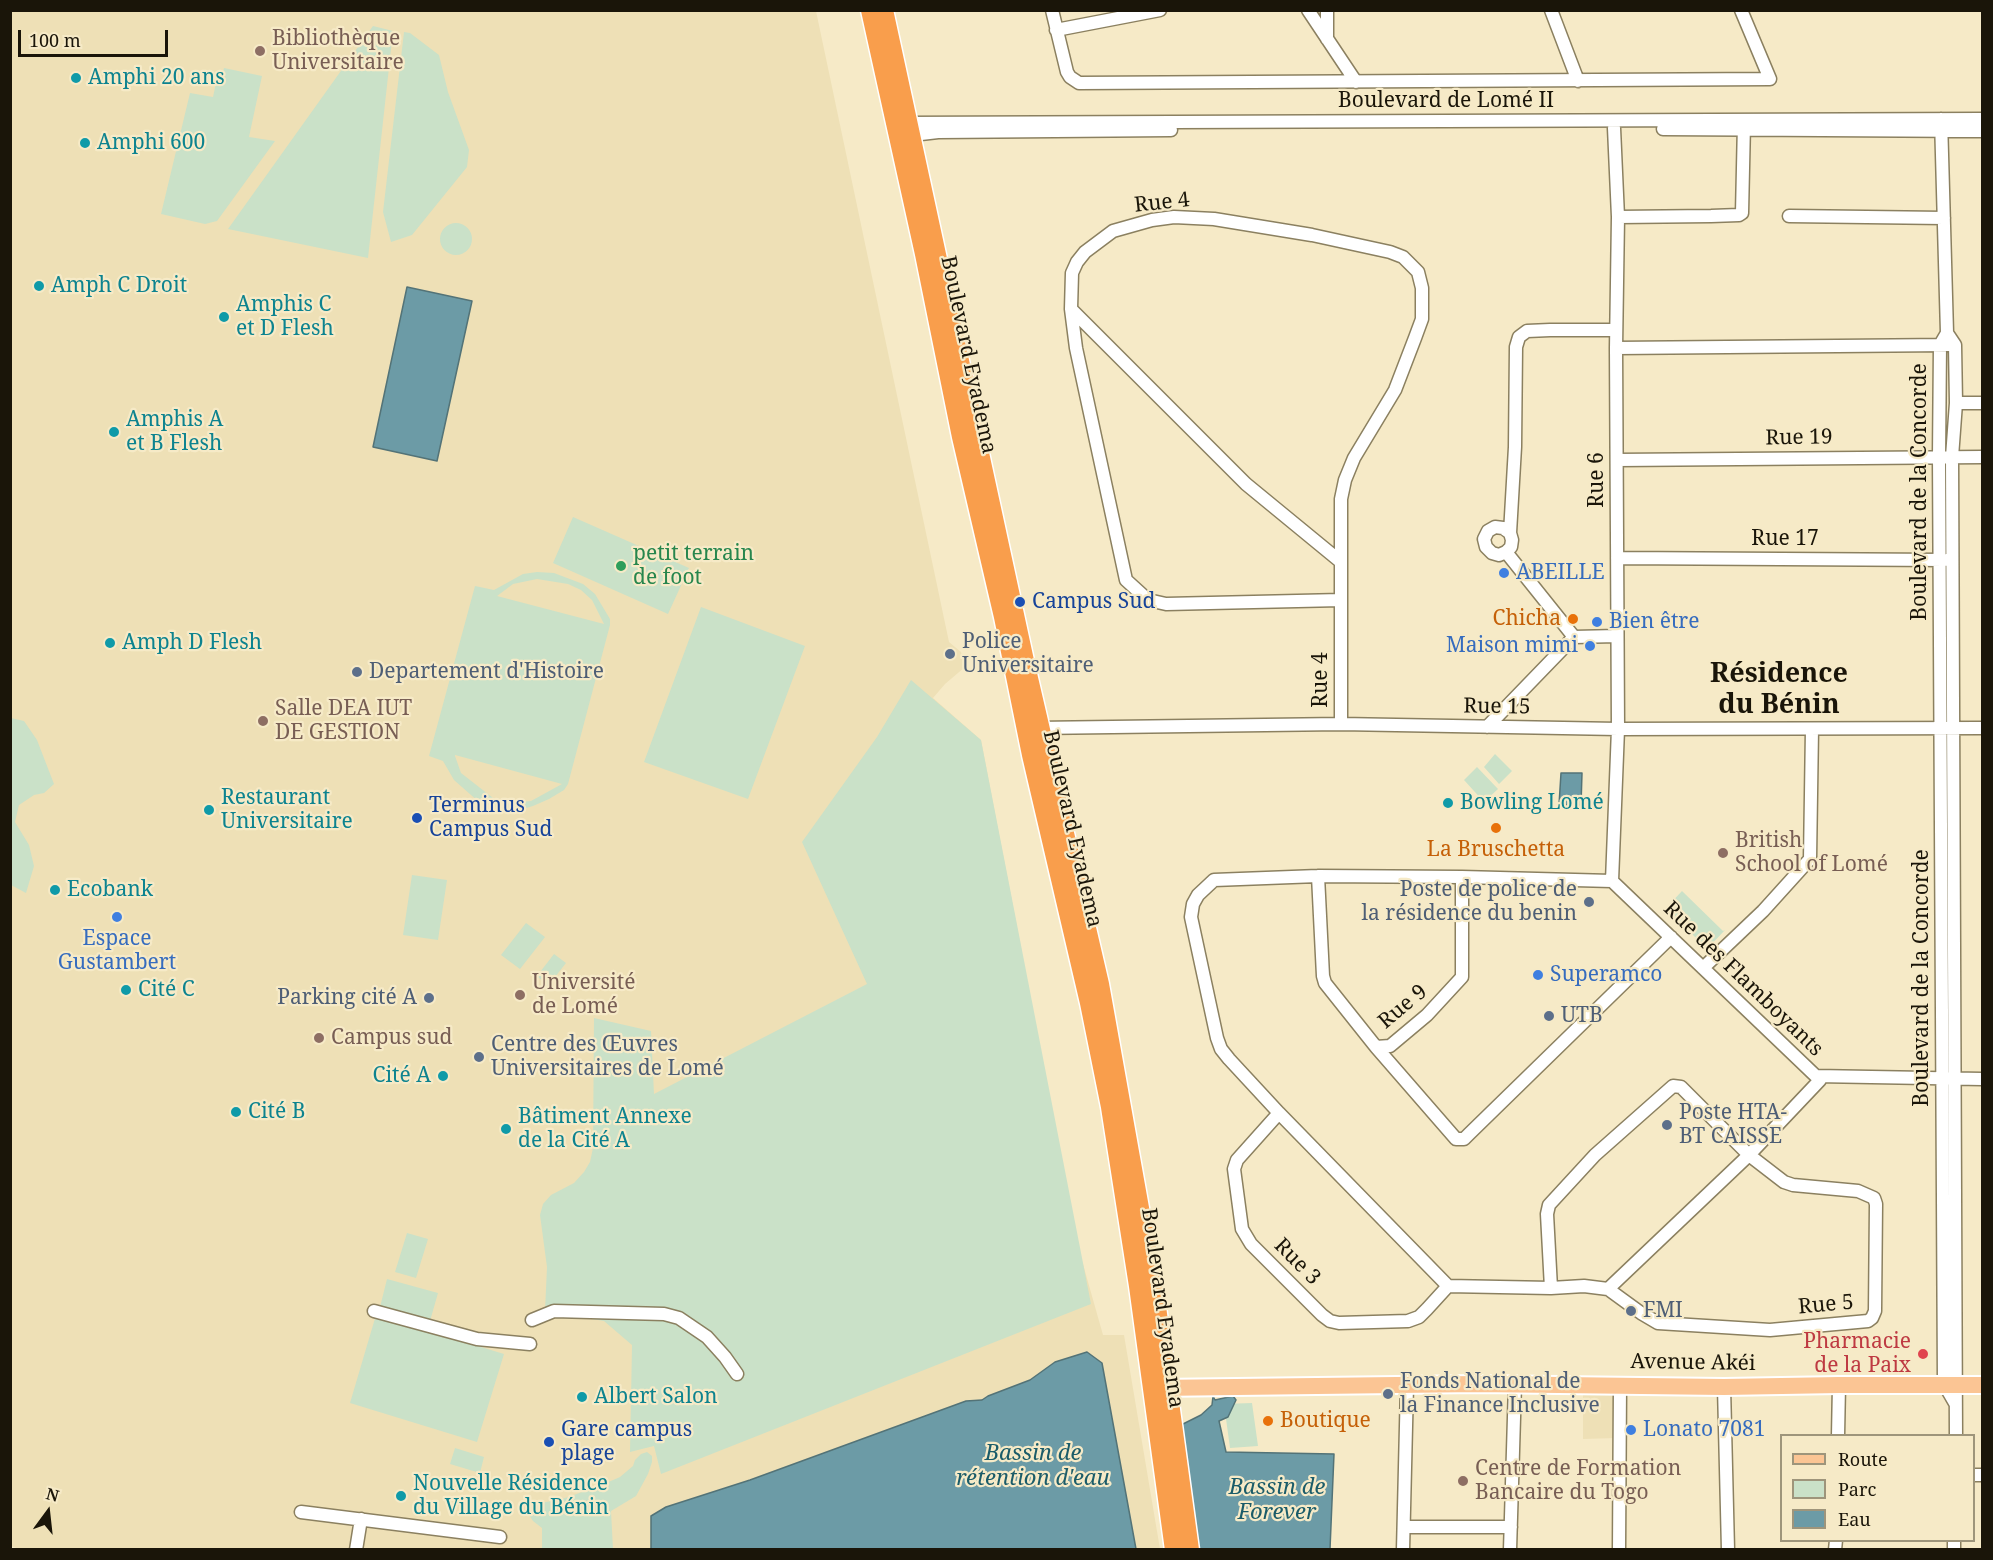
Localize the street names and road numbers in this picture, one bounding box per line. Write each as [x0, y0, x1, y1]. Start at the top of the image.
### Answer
street label: Boulevard de Lomé II [1338, 88, 1554, 114]
street label: Rue 4 [1133, 188, 1191, 218]
street label: Boulevard Eyadema [935, 254, 1001, 456]
street label: Boulevard de la Concorde [1907, 363, 1933, 621]
street label: Rue 19 [1765, 425, 1833, 451]
street label: Rue 6 [1584, 452, 1610, 508]
street label: Rue 17 [1751, 526, 1819, 552]
street label: Rue 4 [1308, 652, 1334, 708]
street label: Rue 15 [1463, 694, 1531, 720]
street label: Boulevard Eyadema [1037, 728, 1107, 930]
street label: Boulevard de la Concorde [1909, 849, 1935, 1107]
street label: Rue des Flamboyants [1658, 896, 1828, 1062]
street label: Rue 9 [1374, 979, 1432, 1035]
street label: Boulevard Eyadema [1135, 1206, 1189, 1410]
street label: Rue 3 [1268, 1233, 1326, 1291]
street label: Rue 5 [1797, 1290, 1855, 1320]
street label: Avenue Akéi [1630, 1349, 1756, 1377]

